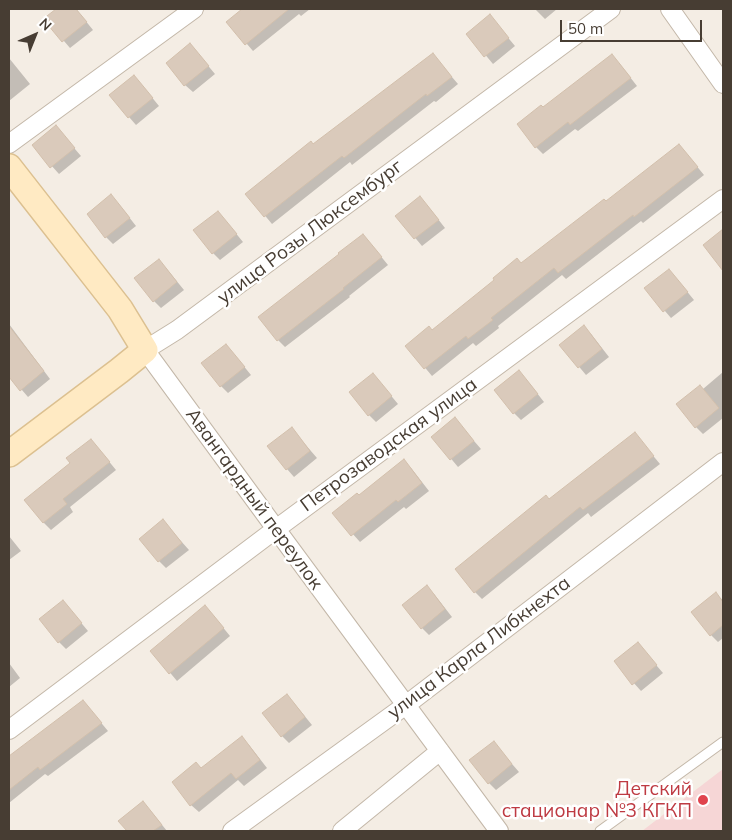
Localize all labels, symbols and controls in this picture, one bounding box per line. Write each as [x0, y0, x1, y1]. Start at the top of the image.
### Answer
north arrow [10, 10, 60, 60]
scale bar [562, 10, 704, 42]
text: N [35, 14, 55, 34]
text: 50 m [568, 19, 603, 38]
street label: улица Розы Люксембург [213, 155, 407, 309]
street label: Петрозаводская улица [296, 373, 482, 517]
street label: Авангардный переулок [181, 404, 327, 594]
street label: улица Карла Либкнехта [383, 572, 575, 724]
place label: Детский стационар №3 КГКП [502, 778, 692, 822]
marker: Детский стационар №3 КГКП [696, 793, 710, 807]

